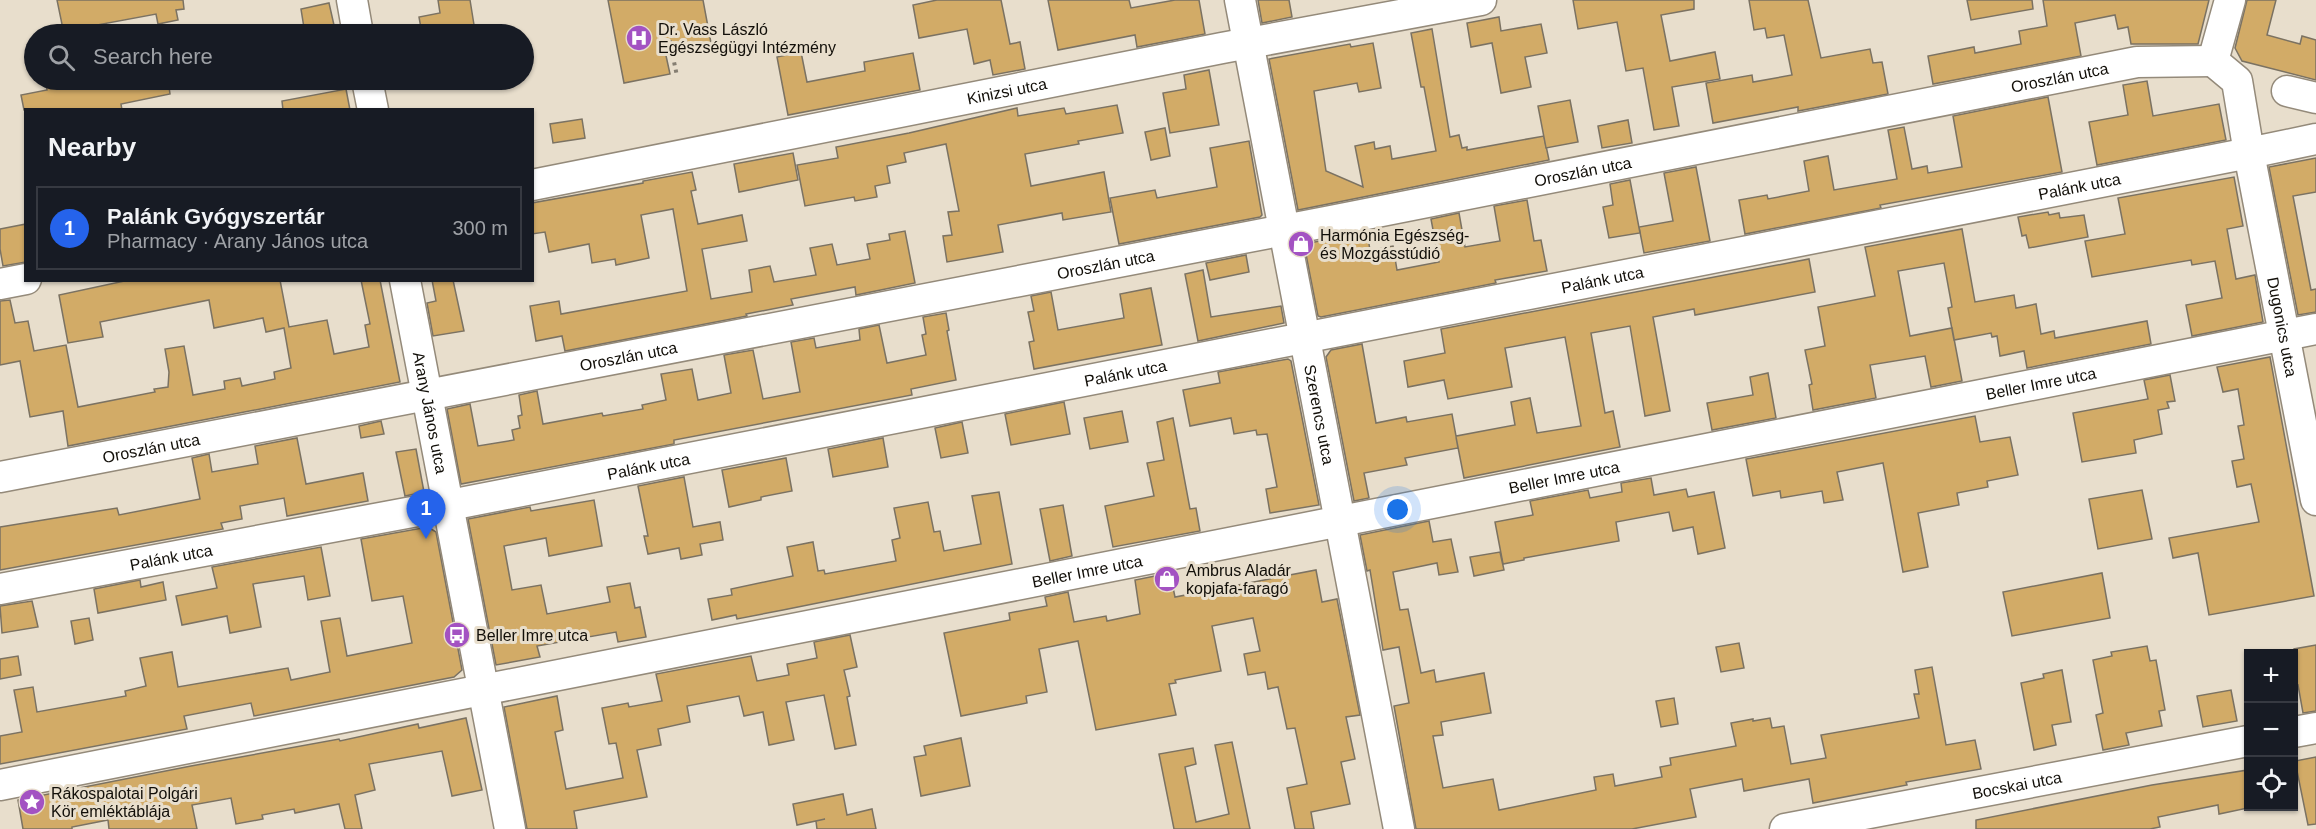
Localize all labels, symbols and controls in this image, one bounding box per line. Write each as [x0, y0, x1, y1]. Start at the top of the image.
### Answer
place label: Dr. Vass László Egészségügyi Intézmény [658, 21, 836, 56]
hospital icon: Dr. Vass László Egészségügyi Intézmény [624, 23, 654, 53]
search box [24, 24, 534, 90]
icon: search [45, 41, 78, 74]
text: Search here [93, 44, 213, 69]
street label: Oroszlán utca [2009, 59, 2110, 95]
street label: Kinizsi utca [965, 75, 1048, 107]
text: Nearby [48, 132, 136, 162]
street label: Oroszlán utca [1533, 153, 1633, 189]
street label: Palánk utca [2037, 170, 2122, 203]
text: Palánk Gyógyszertár [107, 204, 325, 229]
text: 1 [64, 217, 75, 239]
text: 300 m [452, 217, 508, 239]
place label: Harmónia Egészség- és Mozgásstúdió [1320, 227, 1469, 262]
shop icon: Harmónia Egészség- és Mozgásstúdió [1286, 229, 1316, 259]
text: Pharmacy · Arany János utca [107, 230, 368, 252]
street label: Oroszlán utca [1056, 247, 1156, 282]
street label: Palánk utca [1560, 263, 1645, 296]
street label: Dugonics utca [2265, 275, 2301, 378]
street label: Oroszlán utca [578, 338, 679, 374]
street label: Arany János utca [410, 350, 450, 475]
street label: Palánk utca [1083, 356, 1168, 389]
street label: Szerencs utca [1302, 363, 1337, 466]
street label: Beller Imre utca [1984, 364, 2098, 402]
street label: Oroszlán utca [101, 430, 201, 466]
street label: Palánk utca [606, 450, 691, 483]
street label: Beller Imre utca [1507, 458, 1621, 496]
pin: 1 [406, 490, 446, 539]
your location [1383, 495, 1412, 524]
street label: Palánk utca [128, 541, 214, 573]
street label: Beller Imre utca [1030, 552, 1144, 590]
place label: Ambrus Aladár kopjafa-faragó [1186, 562, 1292, 597]
shop icon: Ambrus Aladár kopjafa-faragó [1152, 564, 1182, 594]
bus stop icon: Beller Imre utca [442, 620, 472, 650]
place label: Beller Imre utca [476, 627, 588, 644]
map controls [2244, 649, 2298, 811]
button: + [2244, 649, 2298, 703]
button: − [2244, 703, 2298, 757]
button: locate [2244, 757, 2298, 811]
street label: Bocskai utca [1971, 768, 2063, 802]
place label: Rákospalotai Polgári Kör emléktáblája [51, 785, 198, 820]
place icon: Rákospalotai Polgári Kör emléktáblája [17, 787, 47, 817]

